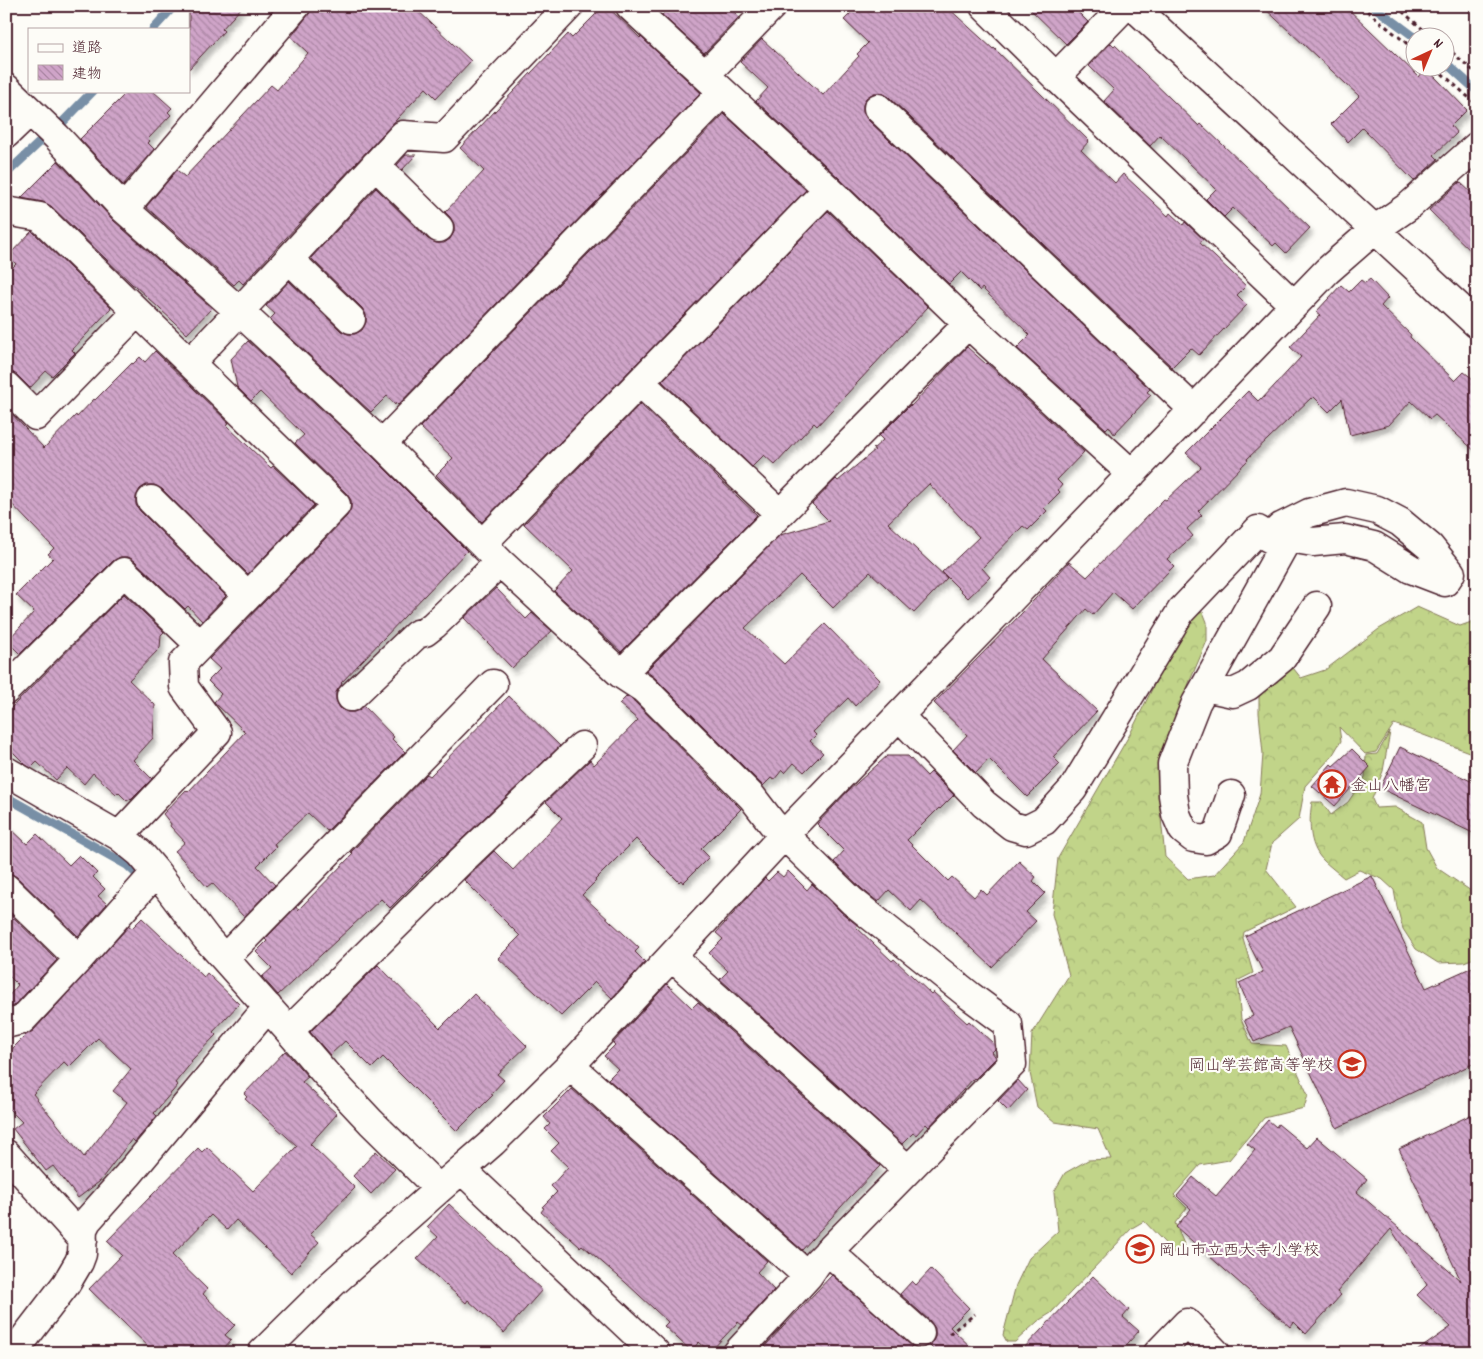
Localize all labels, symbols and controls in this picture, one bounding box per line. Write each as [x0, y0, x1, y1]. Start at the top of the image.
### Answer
legend [28, 28, 190, 92]
north arrow [1406, 28, 1456, 78]
text: N [1428, 34, 1447, 54]
text: 道路 [72, 38, 102, 60]
text: 建物 [72, 64, 102, 86]
temple icon: 金山八幡宮 [1317, 769, 1347, 799]
place label: 金山八幡宮 [1351, 775, 1431, 798]
school or university icon: 岡山学芸館高等学校 [1337, 1049, 1367, 1079]
place label: 岡山学芸館高等学校 [1189, 1055, 1333, 1078]
school or university icon: 岡山市立西大寺小学校 [1125, 1234, 1155, 1264]
place label: 岡山市立西大寺小学校 [1159, 1240, 1319, 1263]

